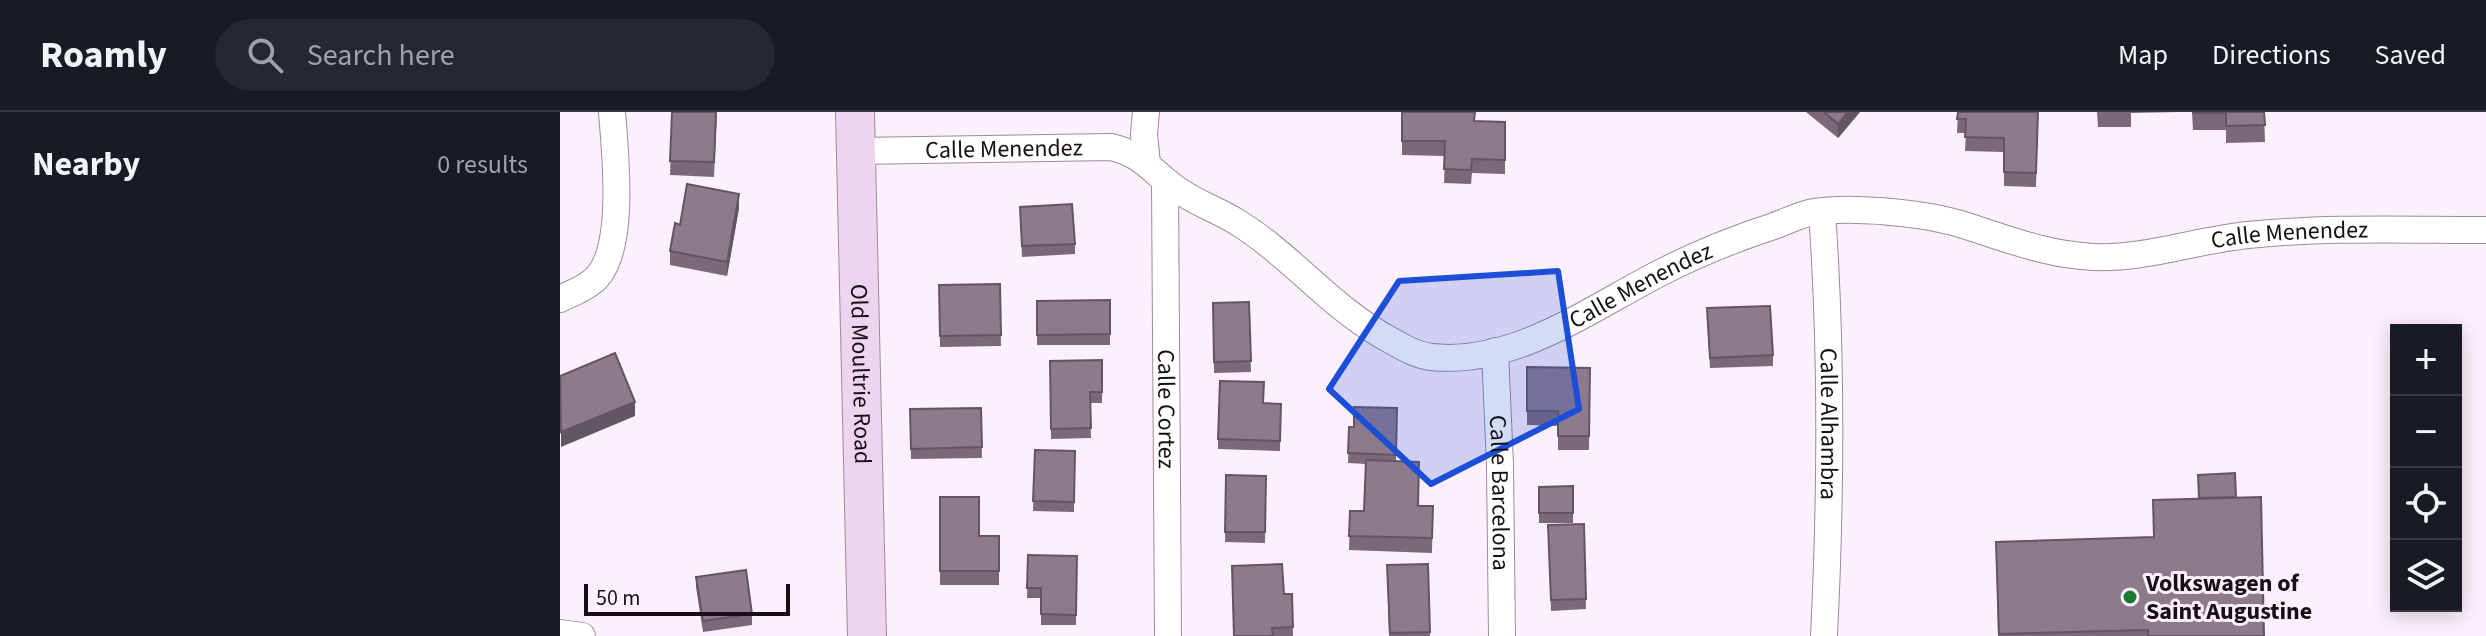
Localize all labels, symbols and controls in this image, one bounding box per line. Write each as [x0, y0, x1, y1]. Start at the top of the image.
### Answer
search box [215, 19, 775, 91]
text: Roamly [40, 28, 167, 82]
icon: search [243, 33, 287, 77]
text: Search here [307, 34, 455, 77]
text: Map [2118, 35, 2168, 75]
text: Directions [2212, 35, 2331, 75]
text: Saved [2375, 35, 2446, 75]
street label: Calle Menendez [925, 130, 1083, 167]
text: Nearby [32, 140, 140, 189]
text: 0 results [437, 146, 528, 183]
street label: Calle Menendez [2208, 212, 2368, 258]
street label: Calle Menendez [1563, 233, 1718, 337]
street label: Old Moultrie Road [841, 283, 881, 465]
map controls [2390, 324, 2462, 612]
button: + [2390, 324, 2462, 396]
street label: Calle Alhambra [1811, 347, 1847, 500]
street label: Calle Cortez [1149, 349, 1184, 469]
button: − [2390, 396, 2462, 468]
street label: Calle Barcelona [1480, 414, 1519, 571]
button: locate [2390, 468, 2462, 540]
button: layers [2390, 540, 2462, 612]
place label: Volkswagen of Saint Augustine [2145, 566, 2312, 629]
scale bar [584, 580, 790, 616]
text: 50 m [596, 582, 641, 614]
marker: Volkswagen of Saint Augustine [2121, 588, 2139, 606]

